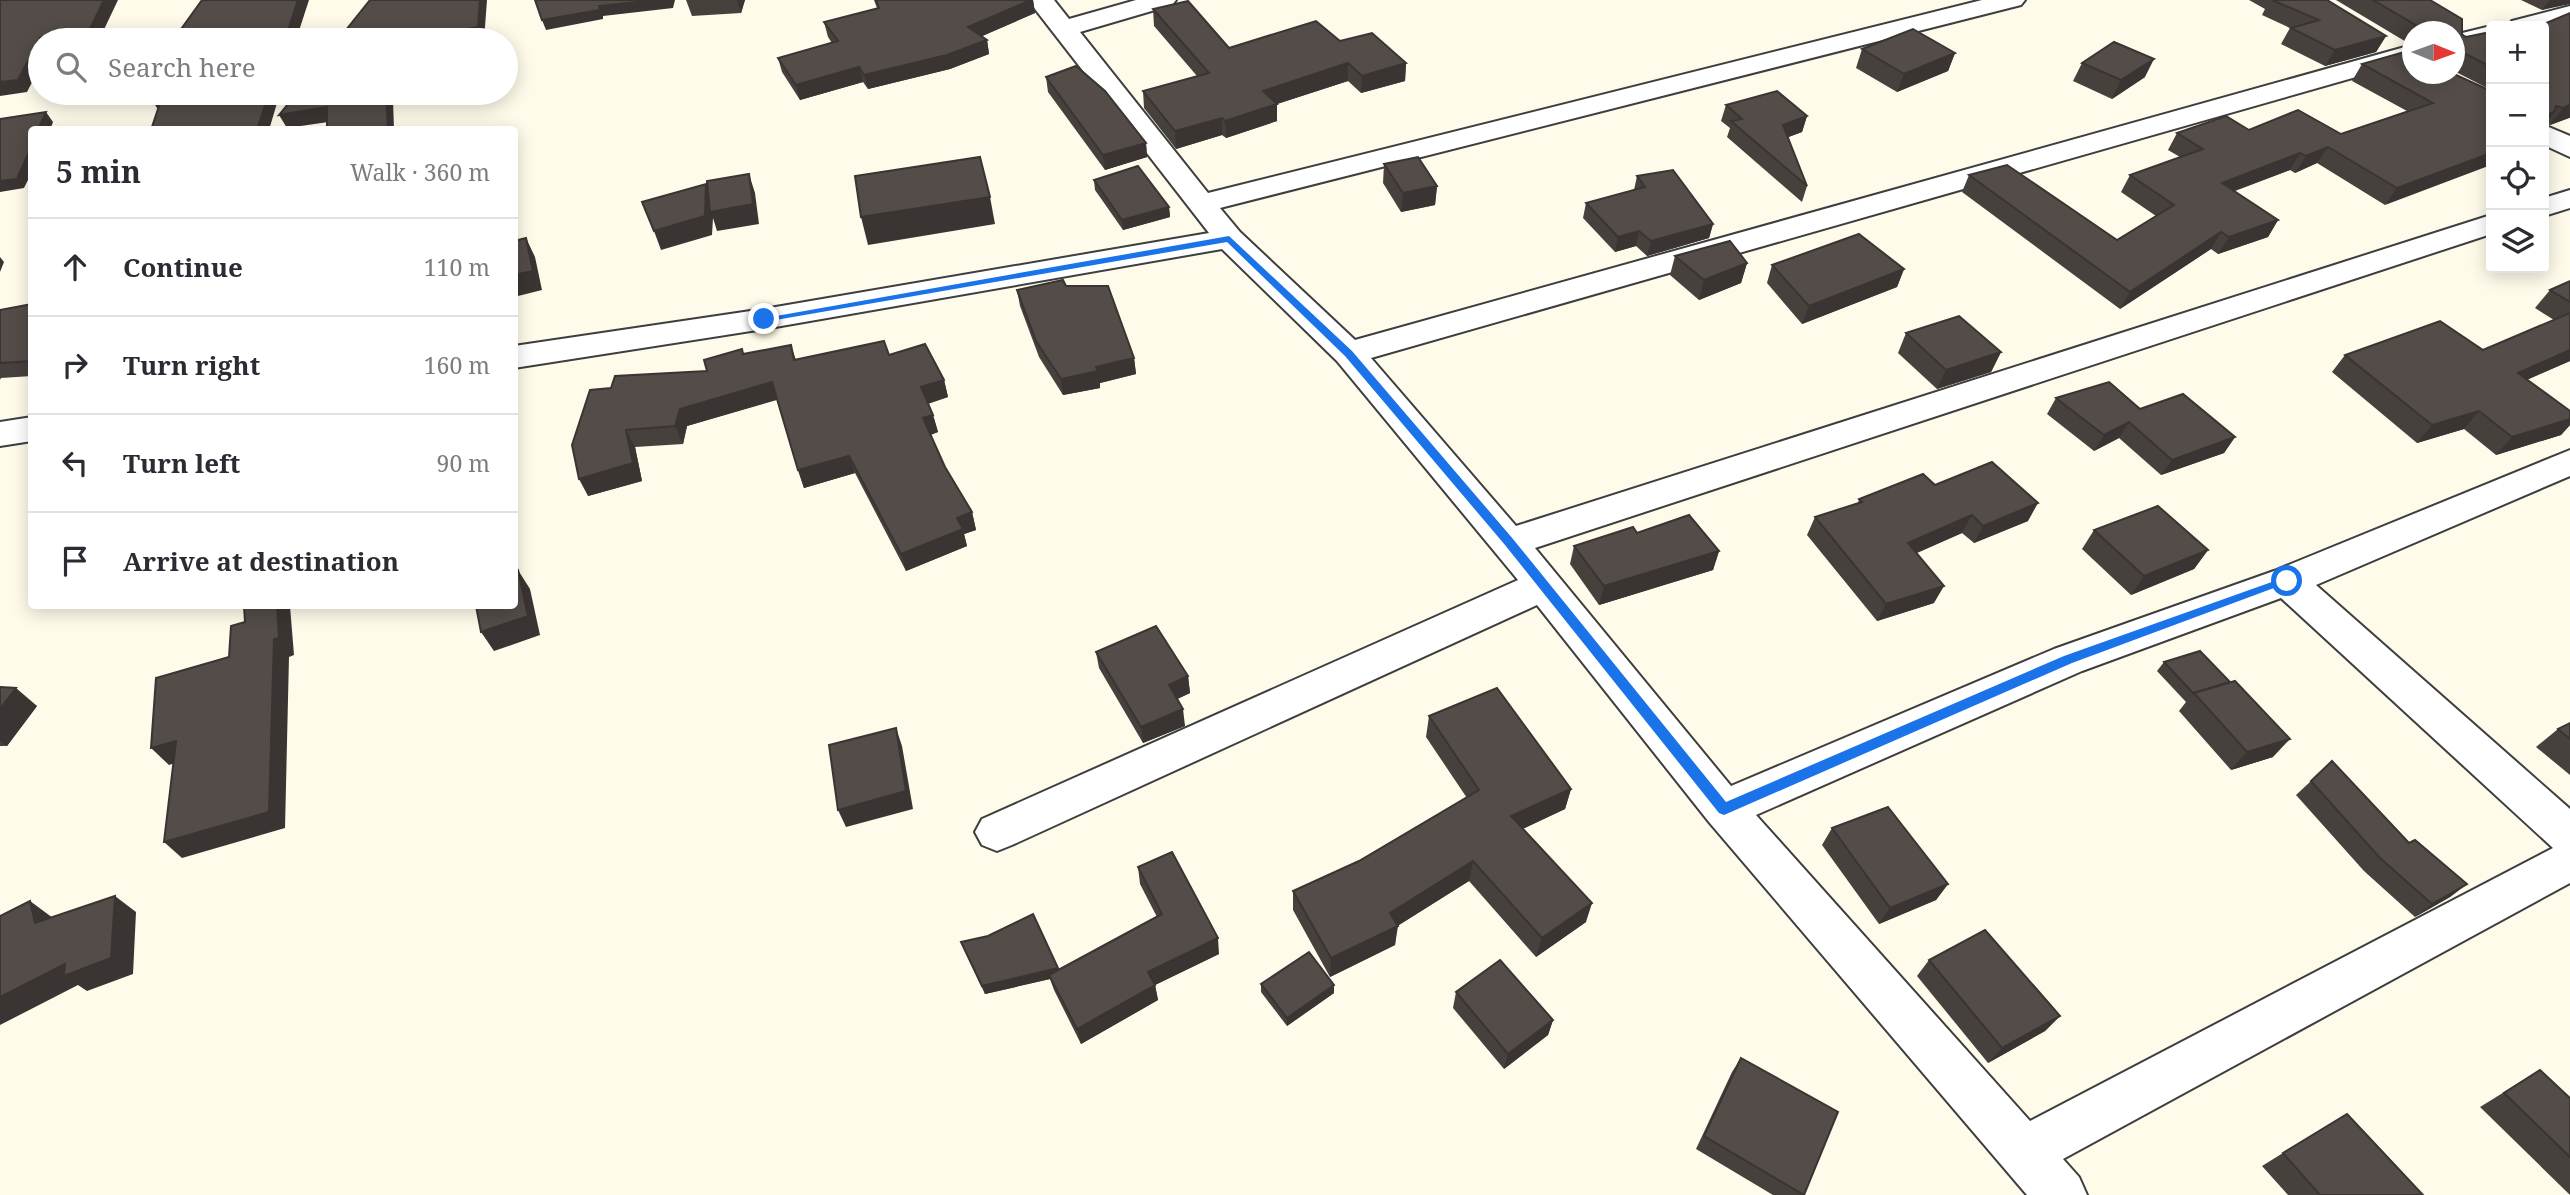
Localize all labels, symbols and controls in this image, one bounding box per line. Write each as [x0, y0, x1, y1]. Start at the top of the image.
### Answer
north arrow [2402, 21, 2465, 84]
map controls [2486, 21, 2549, 273]
button: + [2486, 21, 2549, 84]
search box [28, 28, 518, 105]
icon: search [52, 48, 90, 86]
text: Search here [108, 49, 256, 85]
button: − [2486, 84, 2549, 147]
button: locate [2486, 147, 2549, 210]
text: 5 min [56, 151, 141, 192]
text: Walk · 360 m [350, 156, 490, 188]
button: layers [2486, 210, 2549, 273]
icon: ahead [56, 248, 94, 286]
text: Continue [123, 249, 243, 285]
text: 110 m [424, 251, 490, 283]
route end [748, 303, 779, 334]
icon: right [56, 346, 94, 384]
text: Turn right [123, 347, 260, 383]
text: 160 m [424, 349, 490, 381]
icon: left [56, 444, 94, 482]
text: Turn left [123, 445, 240, 481]
text: 90 m [437, 447, 490, 479]
icon: arrive [56, 542, 94, 580]
text: Arrive at destination [123, 543, 399, 579]
route start [2271, 565, 2302, 596]

